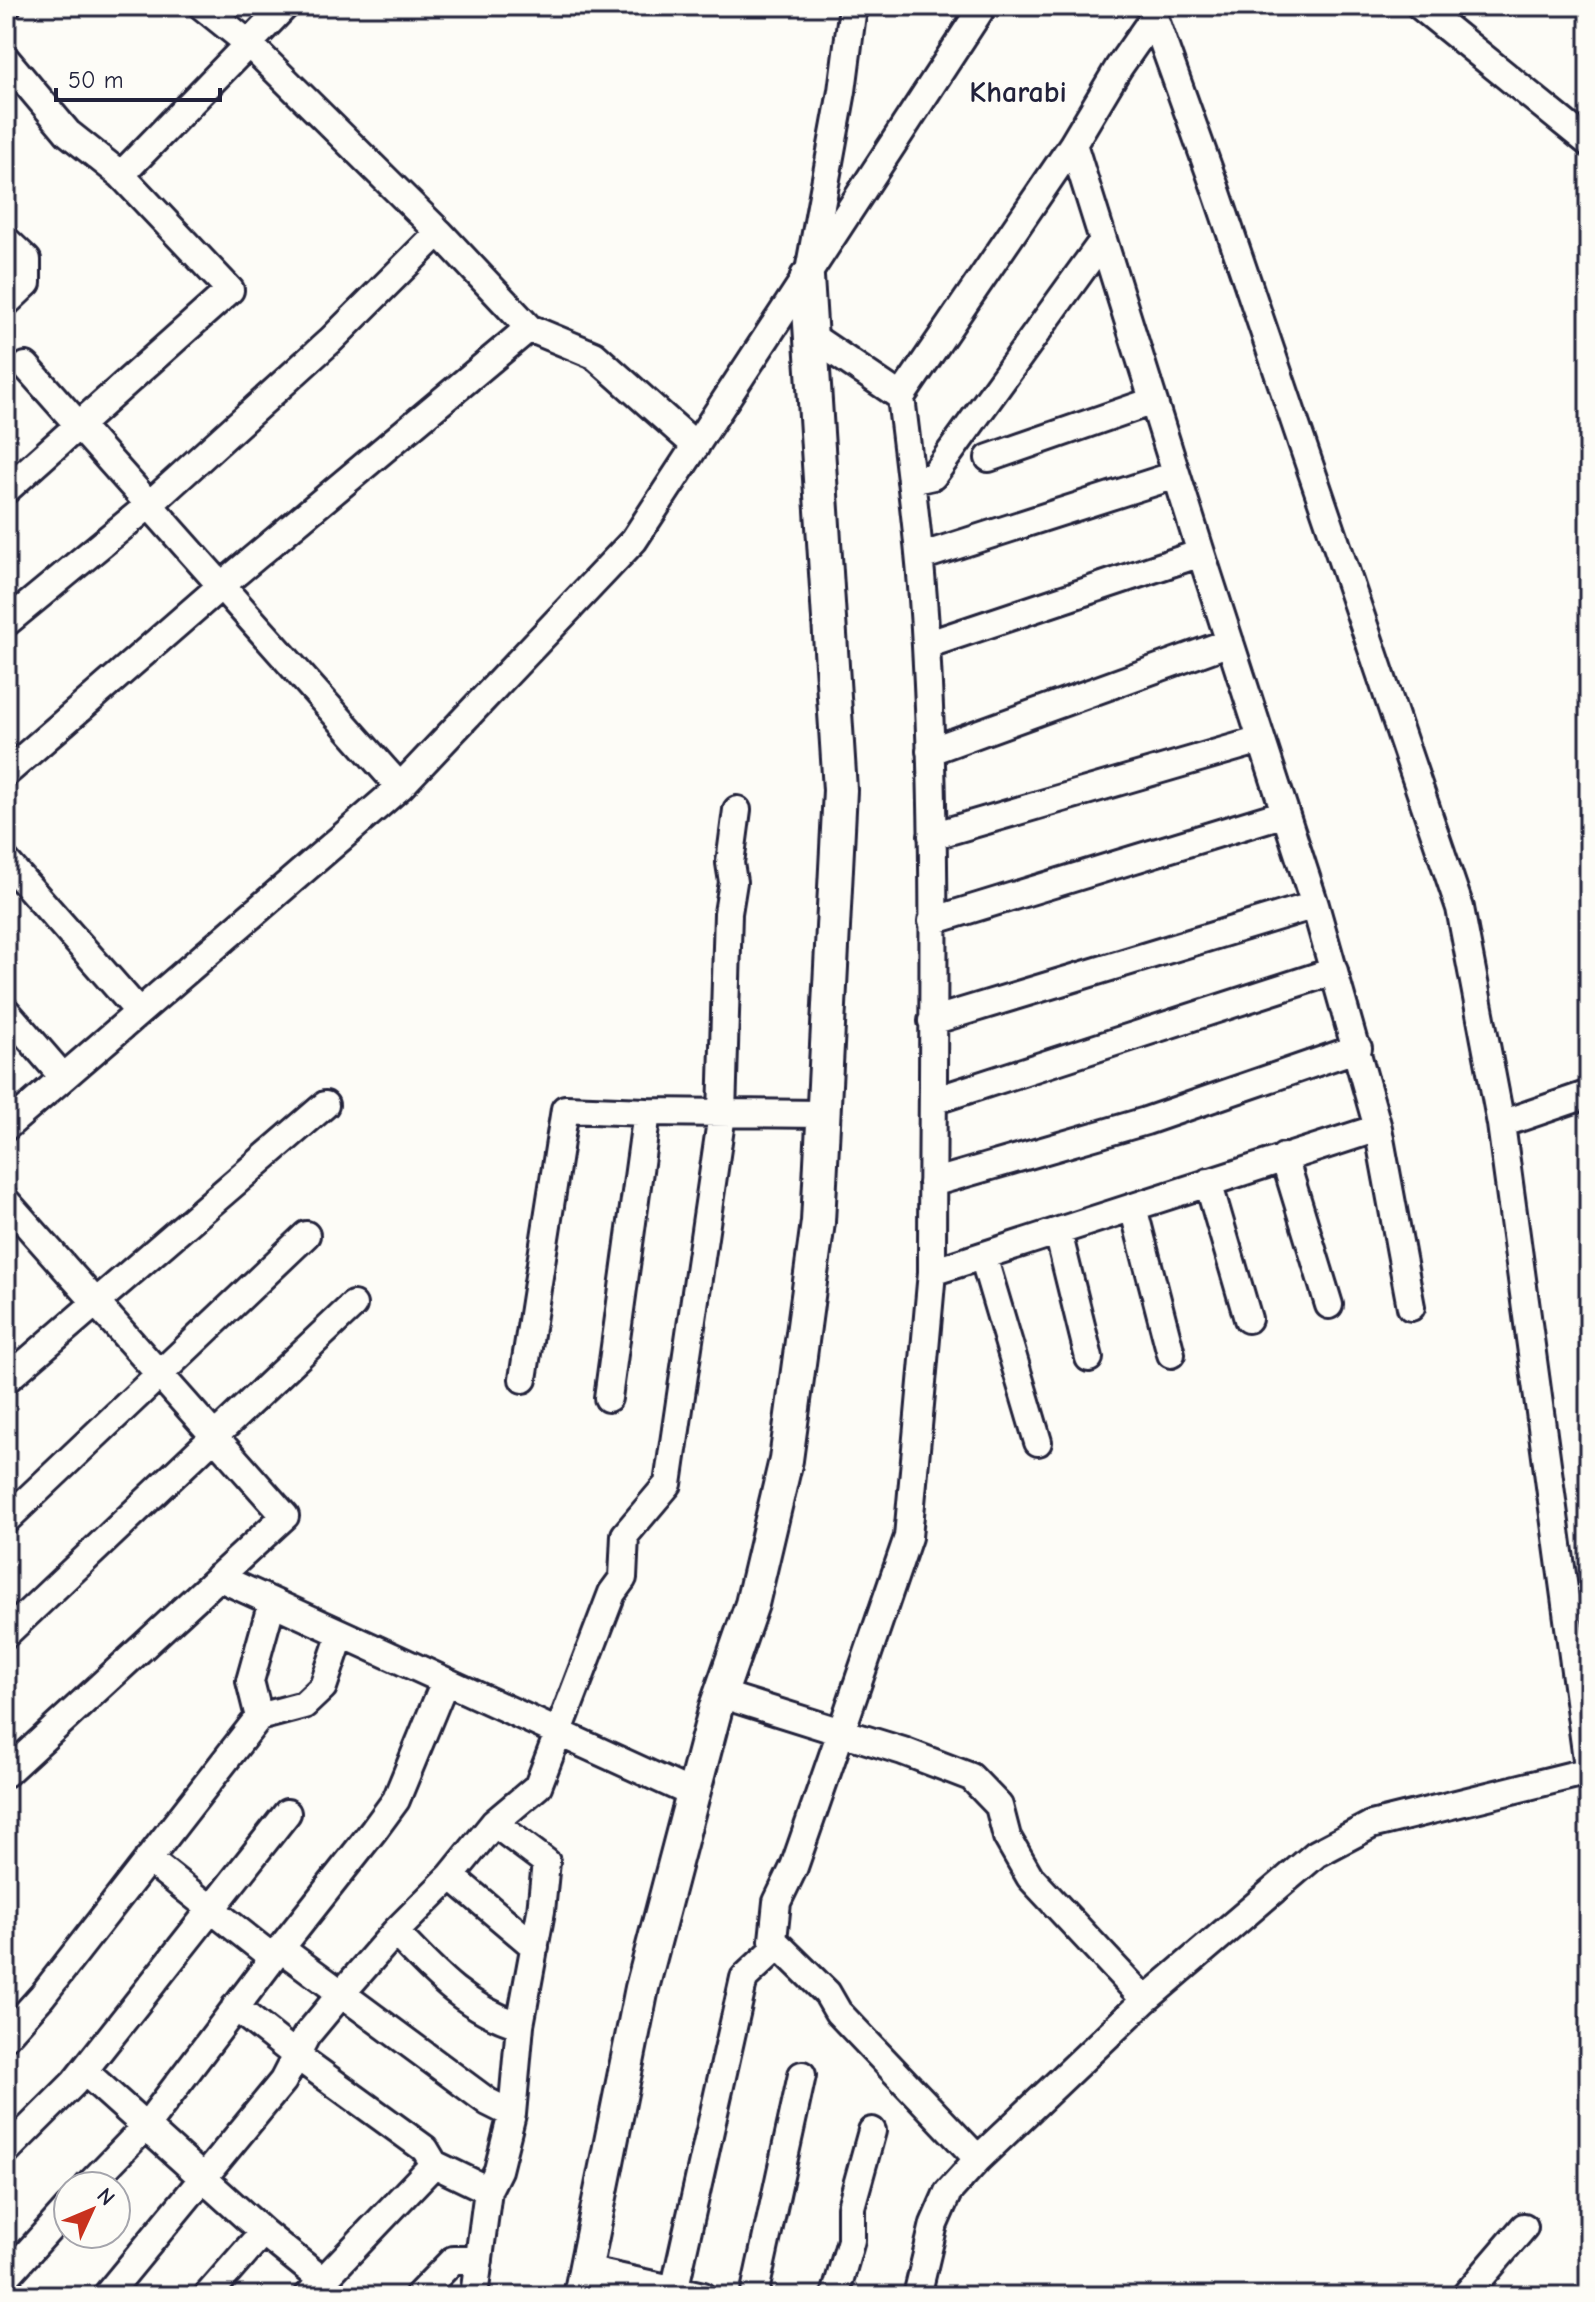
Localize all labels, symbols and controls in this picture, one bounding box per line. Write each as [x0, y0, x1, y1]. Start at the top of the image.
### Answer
scale bar [56, 52, 220, 102]
text: 50 m [68, 66, 124, 94]
district label: Kharabi [969, 75, 1067, 110]
north arrow [52, 2170, 132, 2250]
text: N [91, 2183, 120, 2211]

